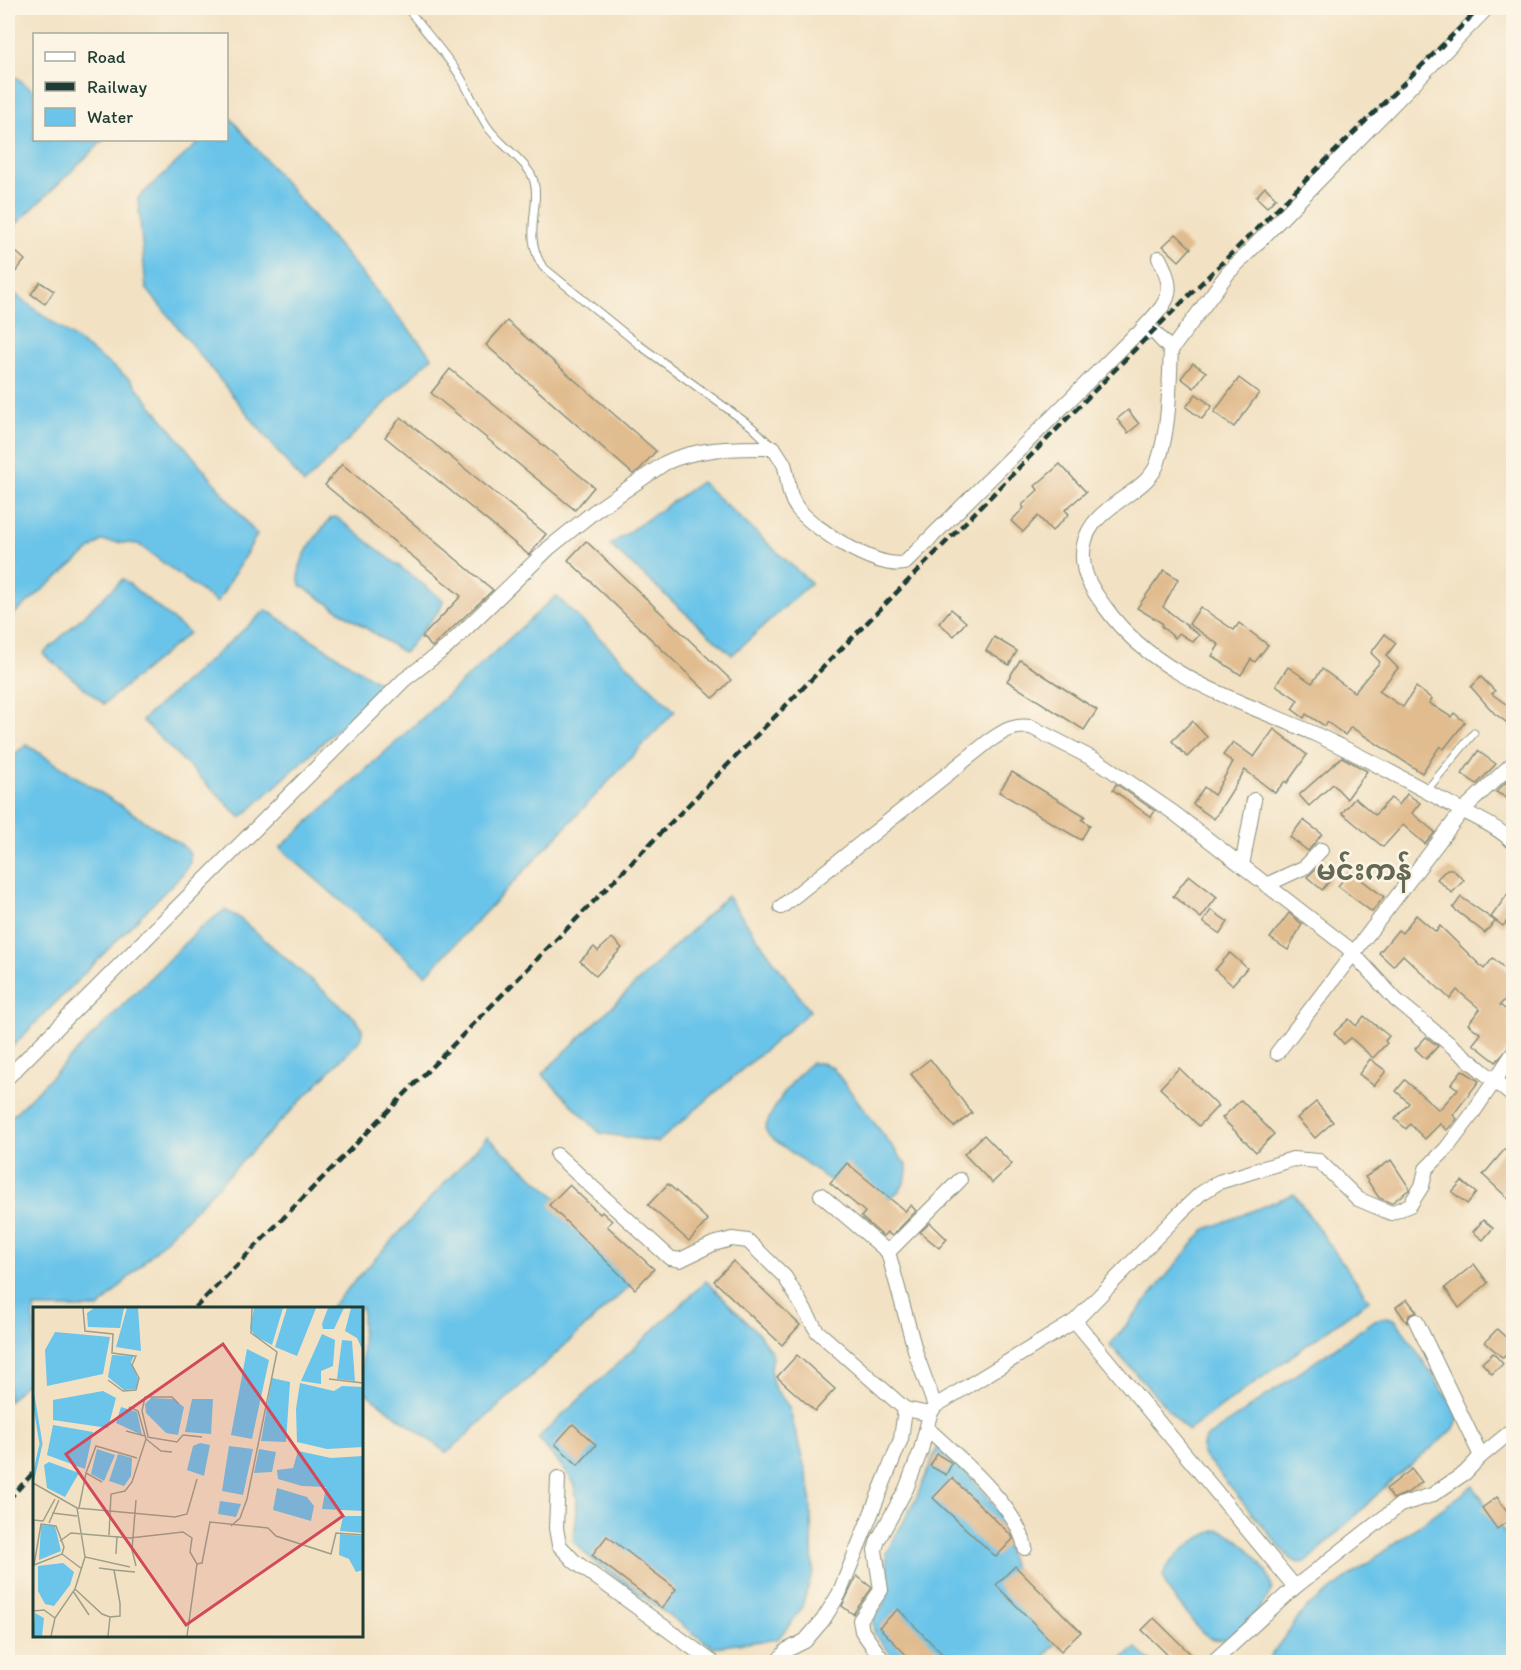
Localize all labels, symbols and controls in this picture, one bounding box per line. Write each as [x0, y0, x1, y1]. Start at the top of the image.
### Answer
legend [33, 33, 228, 141]
text: Road [87, 46, 126, 68]
text: Railway [87, 76, 148, 98]
text: Water [87, 106, 133, 128]
district label: မင်းကန် [1316, 851, 1412, 893]
inset map [33, 1307, 363, 1637]

